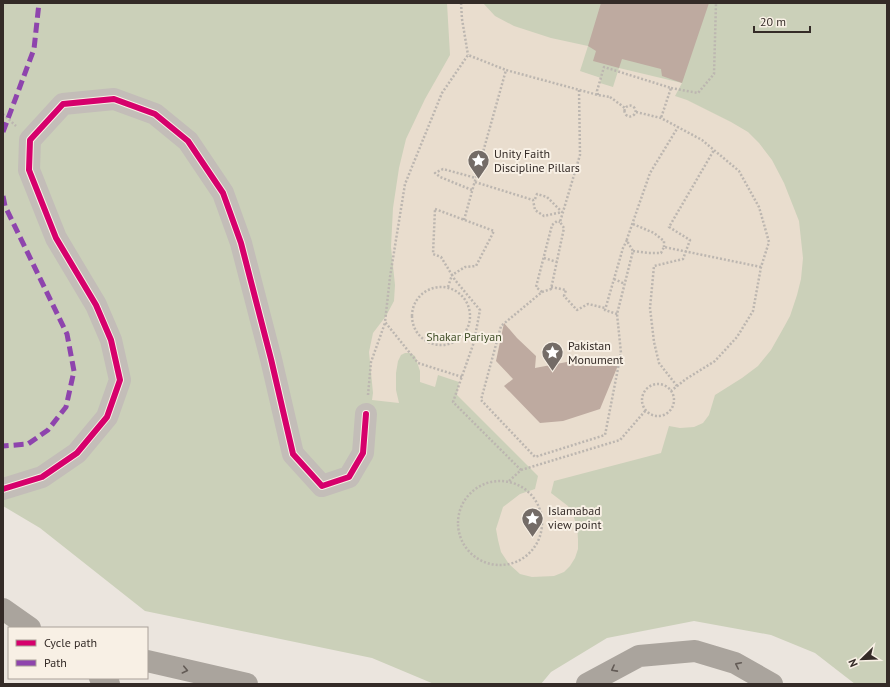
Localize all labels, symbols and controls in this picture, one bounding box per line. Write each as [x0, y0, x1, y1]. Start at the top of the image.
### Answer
scale bar [754, 8, 810, 34]
text: 20 m [760, 14, 786, 29]
place label: Unity Faith Discipline Pillars [494, 146, 580, 175]
place icon: Unity Faith Discipline Pillars [465, 148, 491, 181]
park label: Shakar Pariyan [426, 329, 502, 344]
place label: Pakistan Monument [568, 338, 623, 367]
place icon: Pakistan Monument [539, 340, 565, 373]
place label: Islamabad view point [548, 503, 601, 532]
place icon: Islamabad view point [520, 505, 546, 538]
legend [8, 627, 148, 679]
text: Cycle path [44, 635, 97, 650]
north arrow [842, 639, 882, 679]
text: Path [44, 655, 67, 670]
text: N [845, 657, 861, 669]
one-way arrow [735, 662, 742, 670]
one-way arrow [182, 665, 188, 673]
one-way arrow [611, 665, 618, 672]

